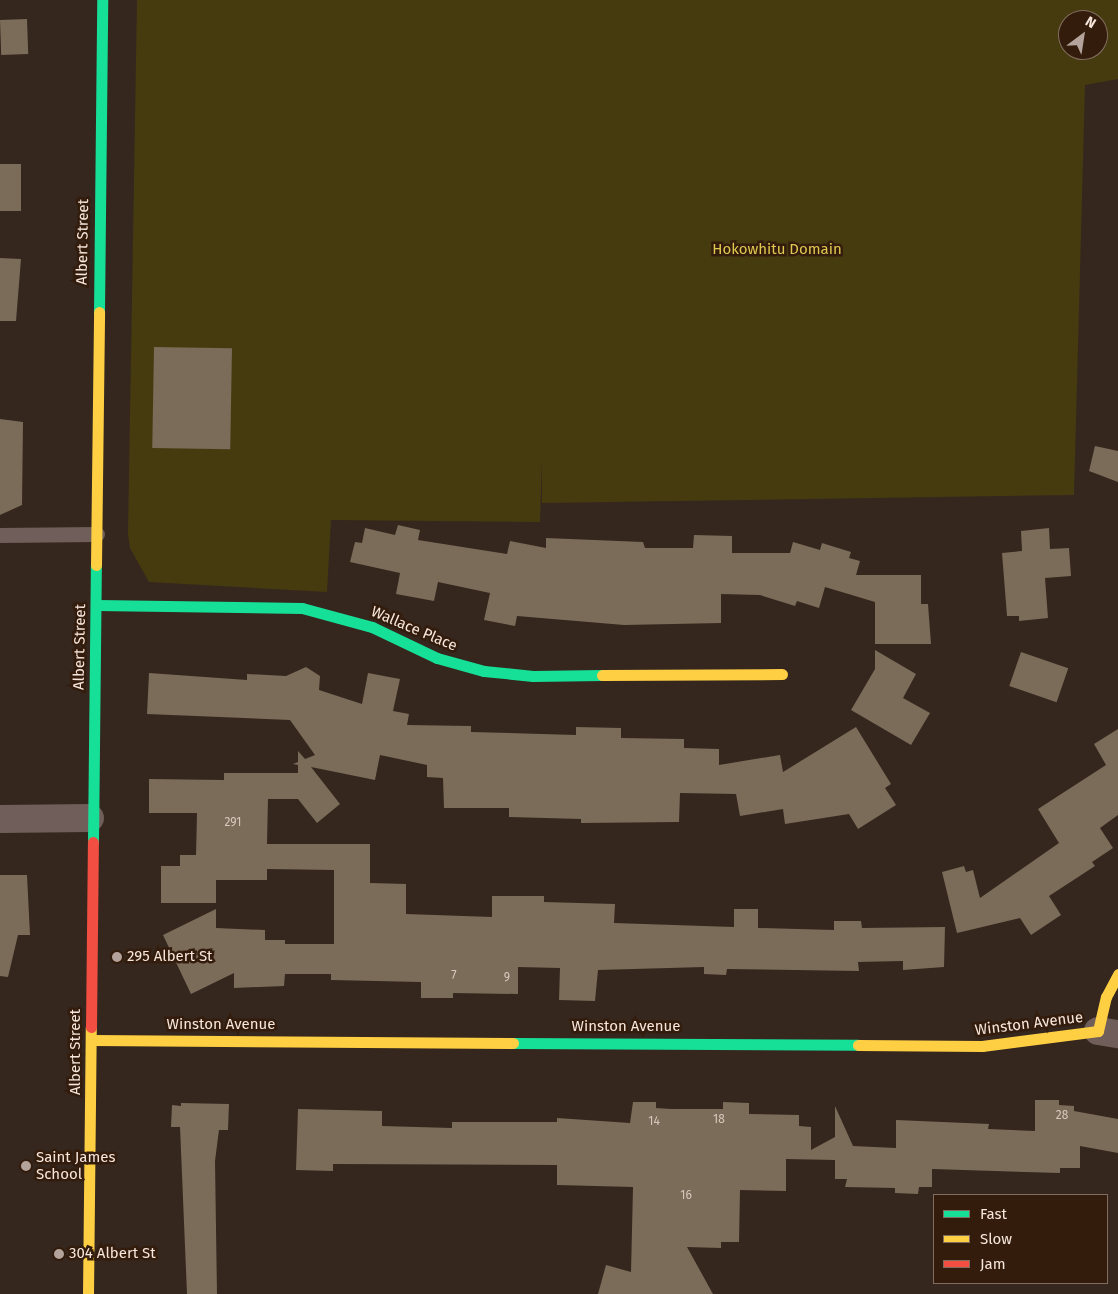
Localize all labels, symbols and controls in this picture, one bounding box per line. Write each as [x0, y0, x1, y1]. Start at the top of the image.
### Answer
north arrow [1058, 10, 1108, 60]
text: N [1082, 13, 1099, 32]
street label: Albert Street [73, 199, 93, 285]
park label: Hokowhitu Domain [712, 241, 842, 259]
street label: Wallace Place [368, 603, 460, 655]
street label: Albert Street [70, 604, 90, 690]
house number: 291 [224, 816, 242, 830]
place label: 295 Albert St [127, 948, 212, 966]
marker: 295 Albert St [111, 951, 123, 963]
house number: 7 [451, 969, 457, 983]
house number: 9 [504, 971, 510, 985]
street label: Winston Avenue [974, 1008, 1084, 1040]
street label: Albert Street [67, 1009, 85, 1095]
street label: Winston Avenue [167, 1016, 275, 1034]
street label: Winston Avenue [572, 1018, 680, 1036]
house number: 28 [1056, 1109, 1068, 1123]
house number: 18 [713, 1113, 725, 1127]
house number: 14 [648, 1115, 660, 1129]
place label: Saint James School [36, 1148, 116, 1183]
marker: Saint James School [20, 1160, 32, 1172]
house number: 16 [680, 1189, 692, 1203]
legend [933, 1194, 1108, 1284]
text: Fast [980, 1205, 1007, 1223]
text: Slow [980, 1230, 1012, 1248]
place label: 304 Albert St [69, 1245, 156, 1263]
marker: 304 Albert St [53, 1248, 65, 1260]
text: Jam [980, 1255, 1006, 1273]

